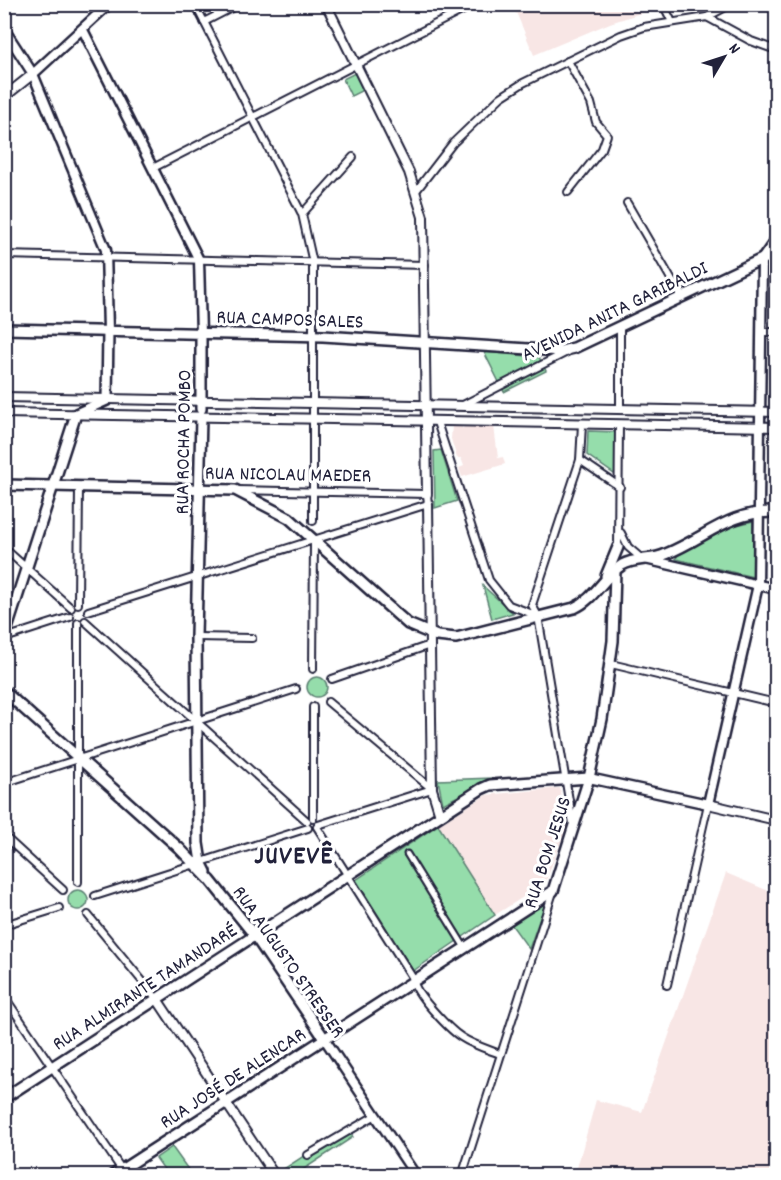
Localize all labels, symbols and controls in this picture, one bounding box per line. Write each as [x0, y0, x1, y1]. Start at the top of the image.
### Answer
north arrow [694, 27, 754, 87]
text: N [722, 39, 745, 60]
street label: AVENIDA ANITA GARIBALDI [517, 255, 713, 370]
street label: RUA CAMPOS SALES [216, 304, 364, 338]
street label: RUA ROCHA POMBO [170, 369, 200, 515]
street label: RUA NICOLAU MAEDER [204, 461, 371, 491]
street label: RUA BOM JESUS [518, 794, 580, 912]
district label: JUVEVÊ [254, 839, 334, 876]
street label: RUA AUGUSTO STRESSER [224, 881, 351, 1045]
street label: RUA ALMIRANTE TAMANDARÉ [48, 918, 244, 1059]
street label: RUA JOSÉ DE ALENCAR [155, 1022, 312, 1137]

